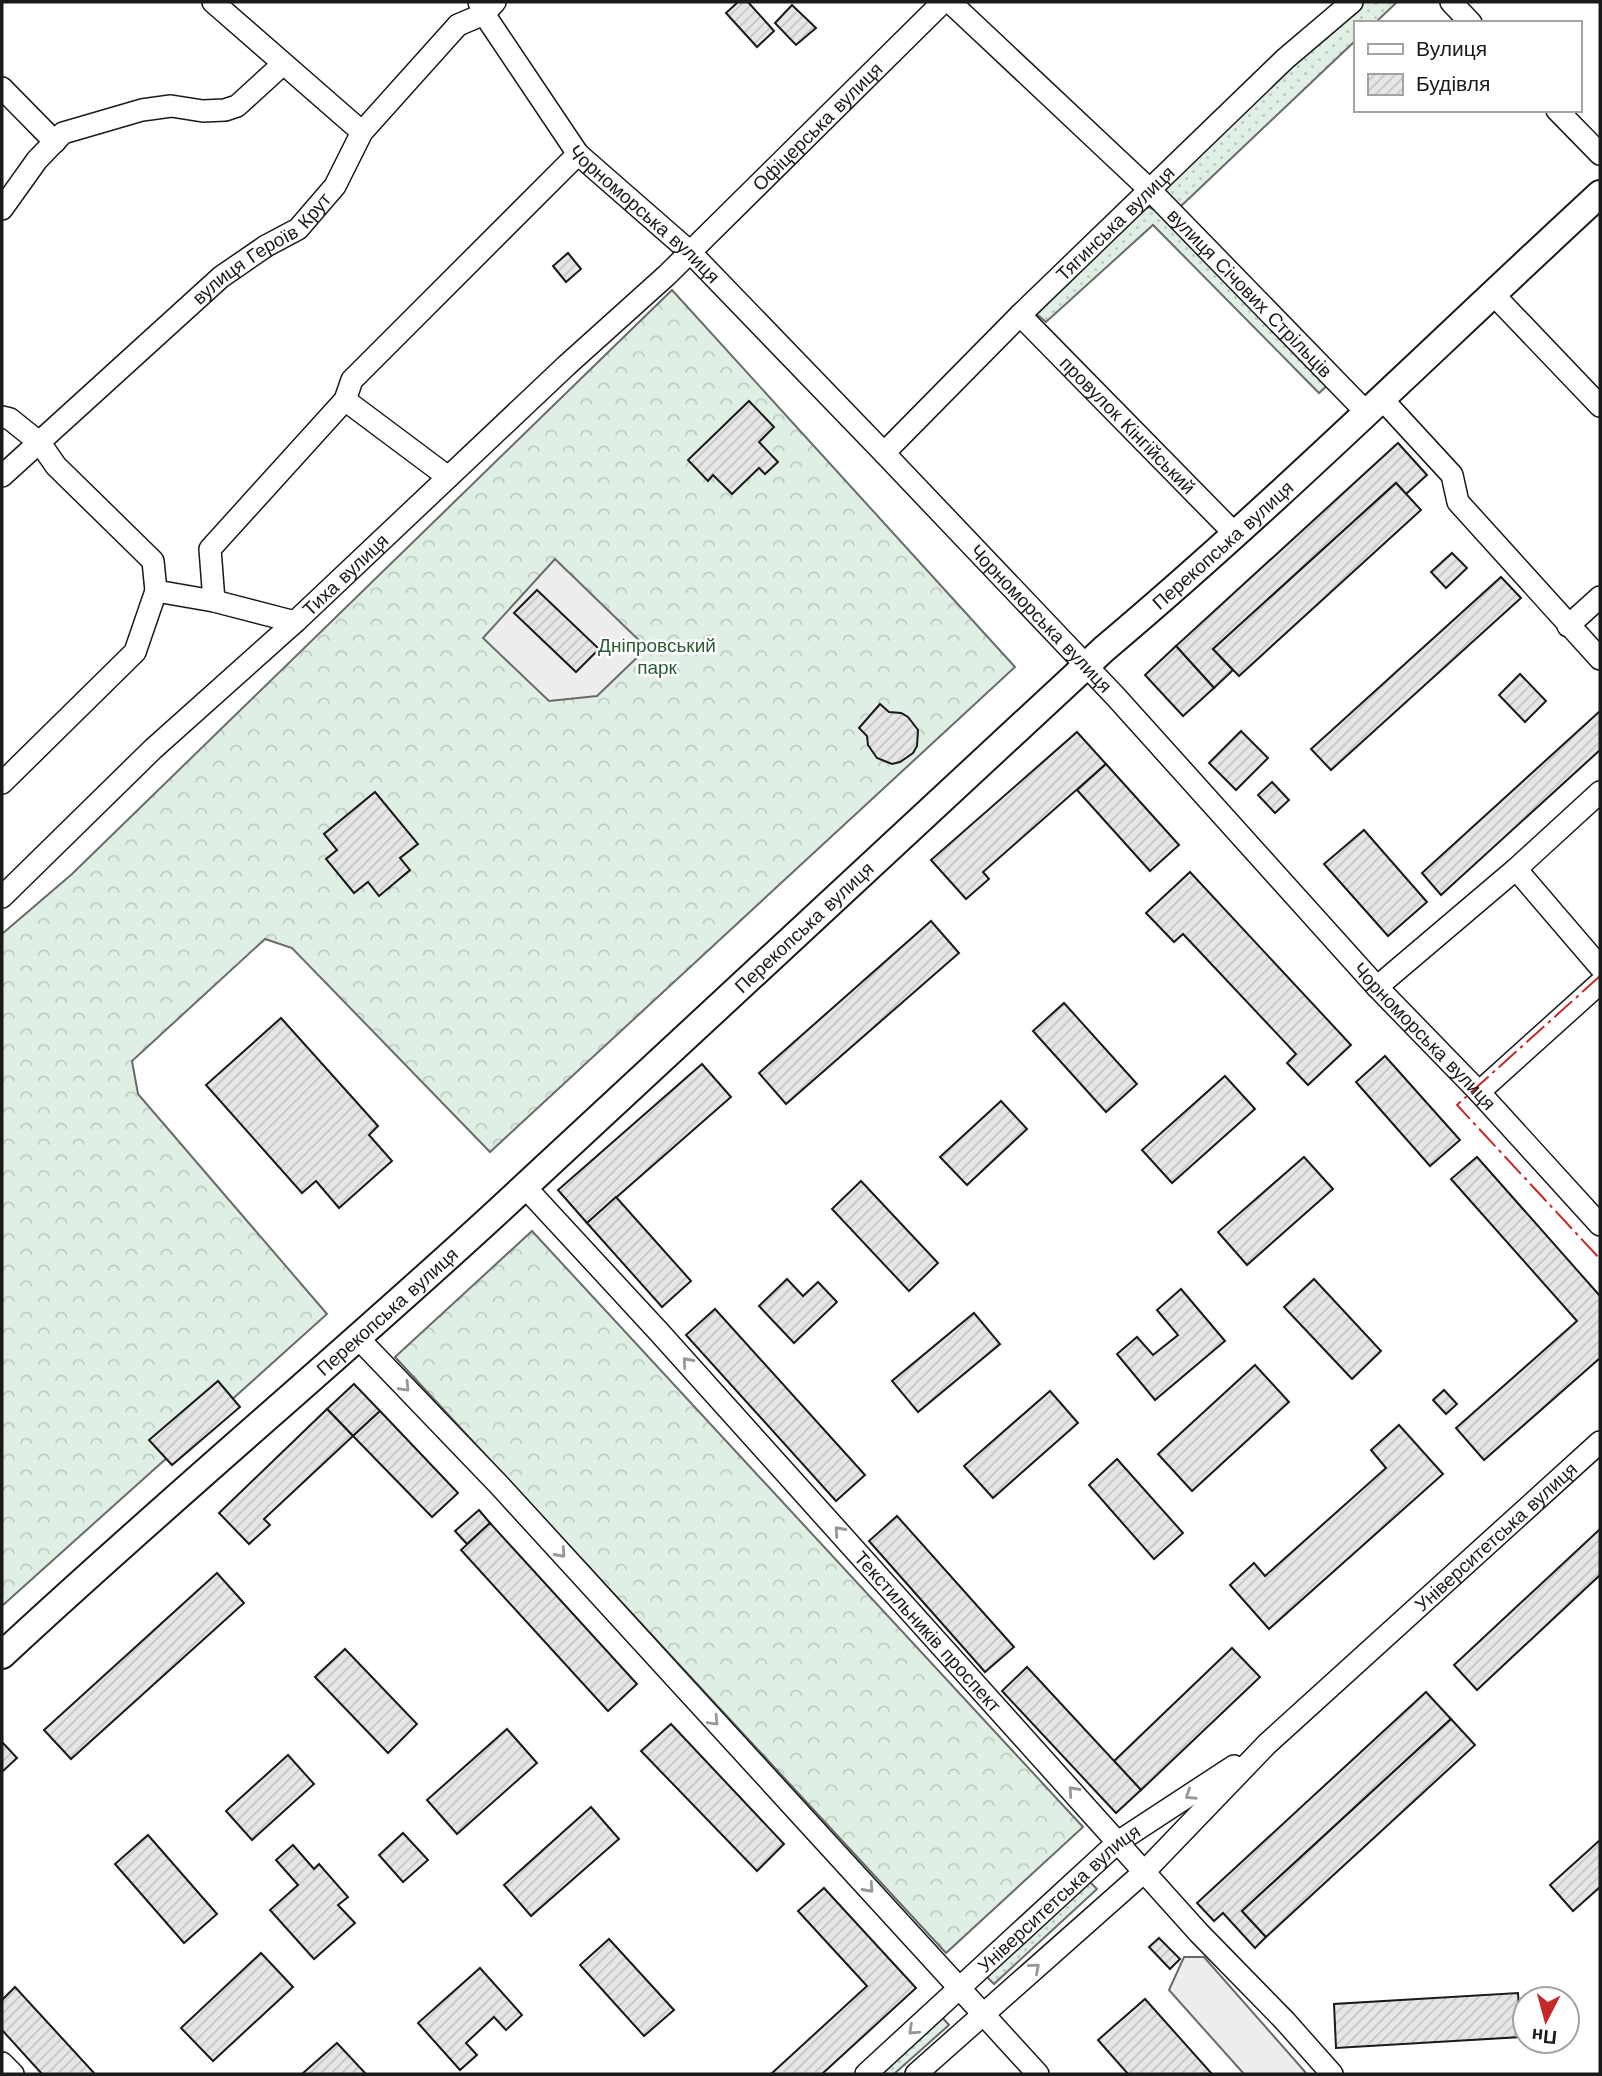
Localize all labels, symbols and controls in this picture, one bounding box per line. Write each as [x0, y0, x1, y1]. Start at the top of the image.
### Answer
legend [1354, 21, 1581, 112]
text: Вулиця [1416, 36, 1487, 61]
street label: Офіцерська вулиця [748, 57, 887, 196]
text: Будівля [1416, 71, 1490, 96]
street label: Чорноморська вулиця [564, 140, 725, 288]
street label: Тягинська вулиця [1051, 161, 1179, 286]
street label: вулиця Героїв Крут [187, 188, 336, 309]
street label: вулиця Січових Стрільців [1163, 204, 1337, 382]
street label: провулок Кінгійський [1055, 351, 1200, 498]
street label: Перекопська вулиця [1147, 476, 1298, 614]
street label: Тиха вулиця [298, 529, 393, 621]
street label: Чорноморська вулиця [965, 539, 1117, 697]
park label: Дніпровський парк [598, 634, 716, 679]
street label: Перекопська вулиця [730, 857, 878, 997]
street label: Чорноморська вулиця [1349, 957, 1501, 1115]
street label: Перекопська вулиця [311, 1242, 462, 1380]
one-way arrow [682, 1357, 695, 1370]
one-way arrow [396, 1379, 409, 1392]
street label: Університетська вулиця [1410, 1457, 1582, 1616]
one-way arrow [835, 1526, 847, 1539]
one-way arrow [553, 1545, 565, 1558]
street label: Текстильників проспект [850, 1546, 1007, 1717]
one-way arrow [706, 1713, 719, 1726]
one-way arrow [1069, 1787, 1081, 1800]
one-way arrow [1184, 1787, 1197, 1800]
street label: Університетська вулиця [973, 1819, 1144, 1977]
one-way arrow [861, 1880, 873, 1893]
one-way arrow [1027, 1964, 1040, 1976]
north arrow [1511, 1985, 1581, 2055]
one-way arrow [908, 2022, 921, 2035]
text: Пн [1531, 2024, 1558, 2049]

